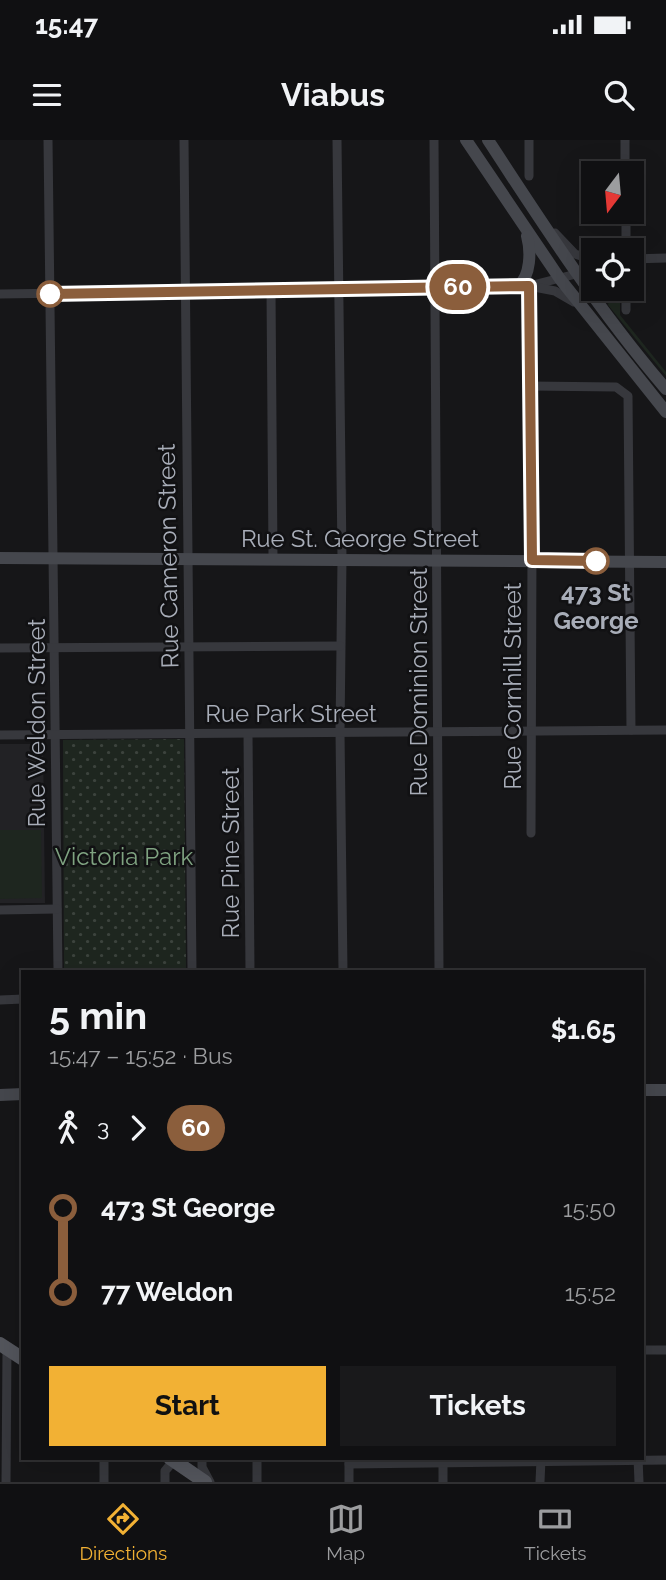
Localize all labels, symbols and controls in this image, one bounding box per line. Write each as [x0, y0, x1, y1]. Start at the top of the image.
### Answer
text: 15:47 [35, 10, 98, 40]
icon: menu [28, 76, 66, 114]
text: Viabus [281, 76, 385, 113]
icon: search [600, 76, 638, 114]
north arrow [581, 161, 644, 224]
map controls [581, 161, 644, 301]
button: locate [581, 238, 644, 301]
line badge: 60 [426, 264, 490, 310]
text: 60 [443, 272, 473, 301]
unlabelled marker [37, 281, 63, 307]
street label: Rue Cameron Street [152, 443, 184, 669]
street label: Rue St. George Street [241, 524, 479, 553]
marker: 473 St George [583, 548, 609, 574]
street label: Rue Dominion Street [404, 568, 433, 796]
place label: 473 St George [553, 578, 639, 635]
street label: Rue Cornhill Street [498, 582, 527, 790]
street label: Rue Weldon Street [22, 618, 51, 828]
street label: Rue Park Street [205, 699, 377, 728]
street label: Rue Pine Street [216, 768, 245, 938]
park label: Victoria Park [55, 842, 194, 871]
text: 5 min [49, 993, 147, 1038]
text: $1.65 [551, 1015, 616, 1045]
text: 15:47 – 15:52 · Bus [49, 1042, 233, 1069]
icon: walk [49, 1109, 87, 1147]
icon: forward [119, 1109, 157, 1147]
text: 60 [181, 1113, 211, 1142]
text: 3 [97, 1114, 109, 1141]
text: 473 St George [101, 1193, 275, 1223]
text: 15:50 [563, 1195, 616, 1222]
text: 77 Weldon [101, 1277, 233, 1307]
text: 15:52 [565, 1279, 616, 1306]
button: Start [49, 1366, 326, 1446]
button: Tickets [340, 1366, 616, 1446]
tab: Directions [80, 1500, 167, 1564]
tab: Map [326, 1500, 365, 1564]
tab: Tickets [524, 1500, 586, 1564]

